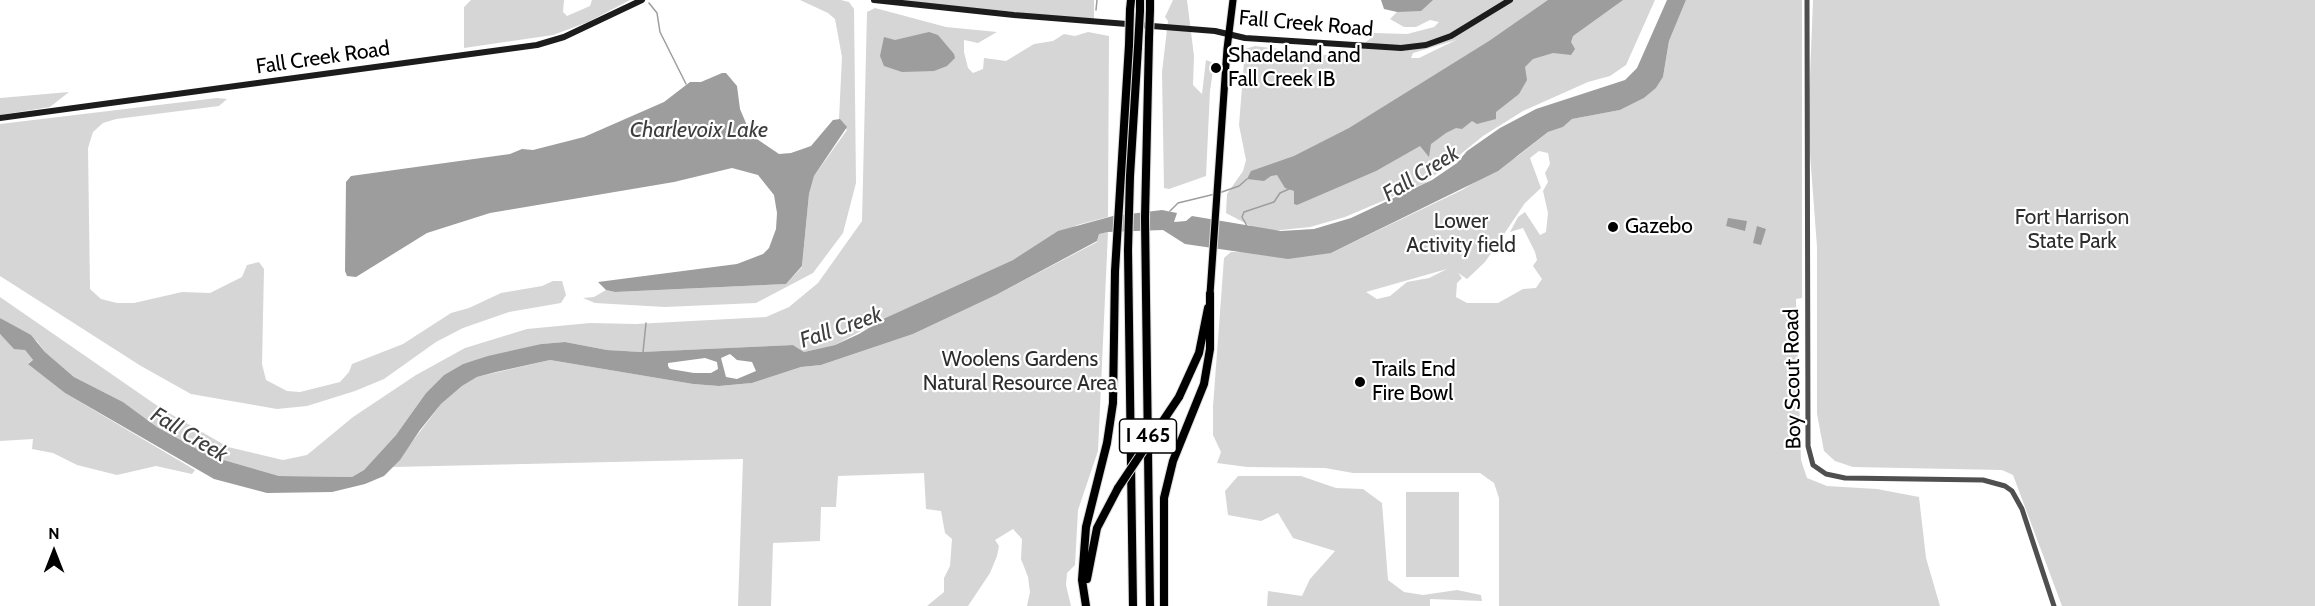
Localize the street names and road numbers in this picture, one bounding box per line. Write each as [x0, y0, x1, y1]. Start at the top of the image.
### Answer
street label: Fall Creek Road [1238, 6, 1374, 42]
street label: Fall Creek Road [254, 36, 392, 80]
street label: Boy Scout Road [1779, 308, 1807, 450]
road number: I 465 [1120, 419, 1176, 453]

